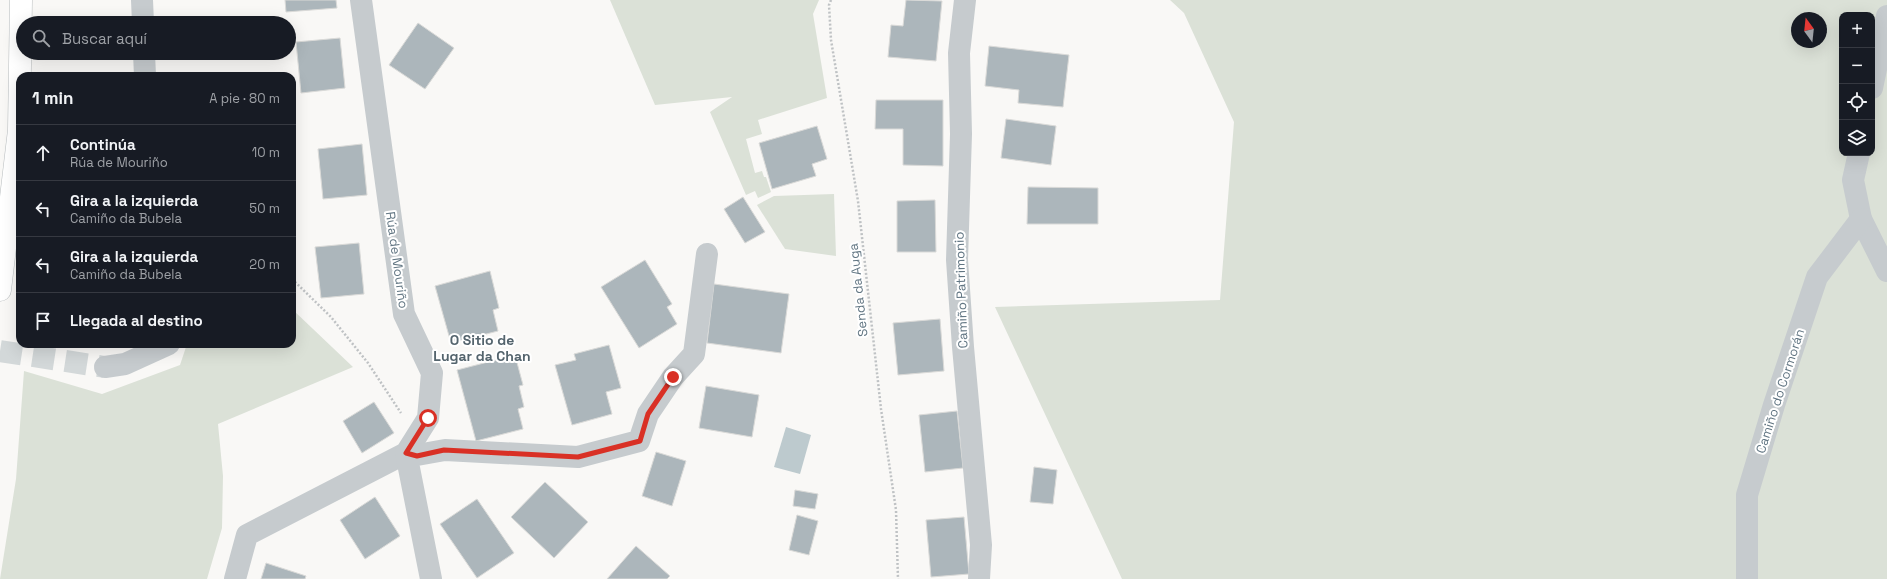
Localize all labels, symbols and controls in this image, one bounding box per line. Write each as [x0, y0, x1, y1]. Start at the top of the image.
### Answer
north arrow [1791, 12, 1827, 48]
map controls [1839, 12, 1875, 156]
button: + [1839, 12, 1875, 48]
search box [16, 16, 296, 60]
icon: search [30, 27, 52, 49]
text: Buscar aquí [62, 29, 147, 48]
button: − [1839, 48, 1875, 84]
button: locate [1839, 84, 1875, 120]
text: 1 min [32, 87, 74, 109]
text: A pie · 80 m [209, 90, 280, 107]
button: layers [1839, 120, 1875, 156]
text: Continúa [70, 135, 136, 154]
icon: ahead [32, 142, 54, 164]
text: 10 m [252, 144, 280, 161]
text: Rúa de Mouriño [70, 154, 168, 171]
text: Gira a la izquierda [70, 191, 198, 210]
icon: left [32, 198, 54, 220]
text: 50 m [249, 200, 280, 217]
text: Camiño da Bubela [70, 210, 182, 227]
street label: Rúa de Mouriño [382, 210, 412, 310]
street label: Camiño Patrimonio [950, 231, 972, 349]
street label: Senda da Auga [845, 242, 871, 338]
text: Gira a la izquierda [70, 247, 198, 266]
icon: left [32, 254, 54, 276]
text: 20 m [249, 256, 280, 273]
text: Camiño da Bubela [70, 266, 182, 283]
icon: arrive [32, 310, 54, 332]
text: Llegada al destino [70, 311, 203, 330]
street label: Camiño do Cormorán [1752, 327, 1808, 455]
district label: O Sitio de Lugar da Chan [433, 331, 531, 365]
route end [664, 368, 682, 386]
route start [419, 409, 437, 427]

